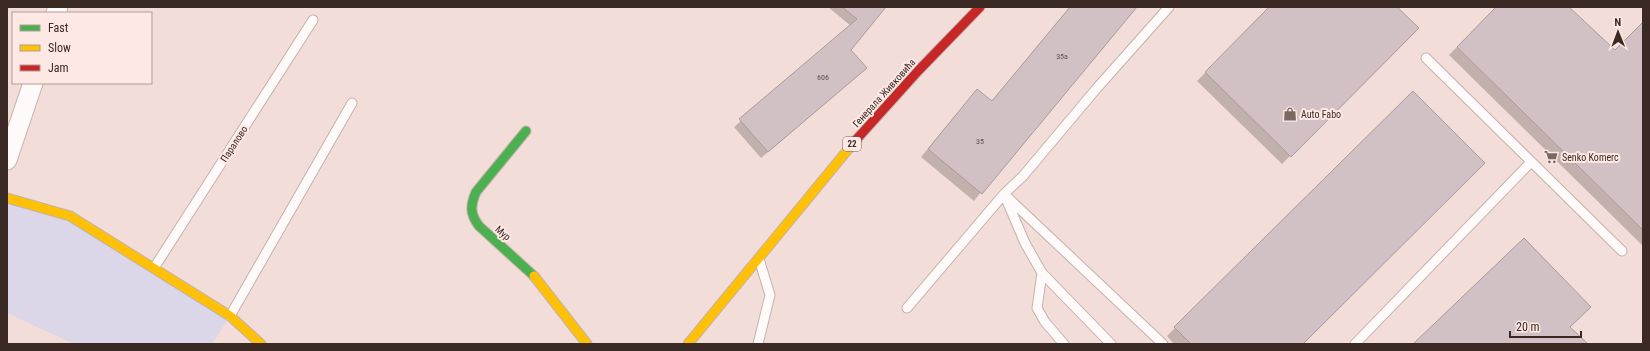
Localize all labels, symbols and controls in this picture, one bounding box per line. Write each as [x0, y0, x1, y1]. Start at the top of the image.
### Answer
legend [12, 12, 152, 84]
north arrow [1598, 12, 1638, 52]
text: N [1614, 16, 1622, 29]
text: Fast [48, 21, 69, 35]
text: Slow [48, 41, 71, 55]
house number: 35a [1056, 52, 1068, 61]
street label: Генерала Живковића [850, 56, 918, 129]
text: Jam [48, 61, 69, 75]
house number: 606 [817, 73, 829, 82]
shop icon: Auto Fabo [1282, 106, 1298, 122]
place label: Auto Fabo [1301, 109, 1341, 120]
street label: Паралово [218, 124, 250, 164]
road number: 22 [843, 137, 861, 151]
house number: 35 [976, 137, 984, 146]
supermarket icon: Senko Komerc [1543, 149, 1559, 165]
place label: Senko Komerc [1562, 152, 1619, 163]
street label: Мур [493, 223, 513, 243]
scale bar [1510, 313, 1581, 339]
text: 20 m [1516, 320, 1540, 334]

